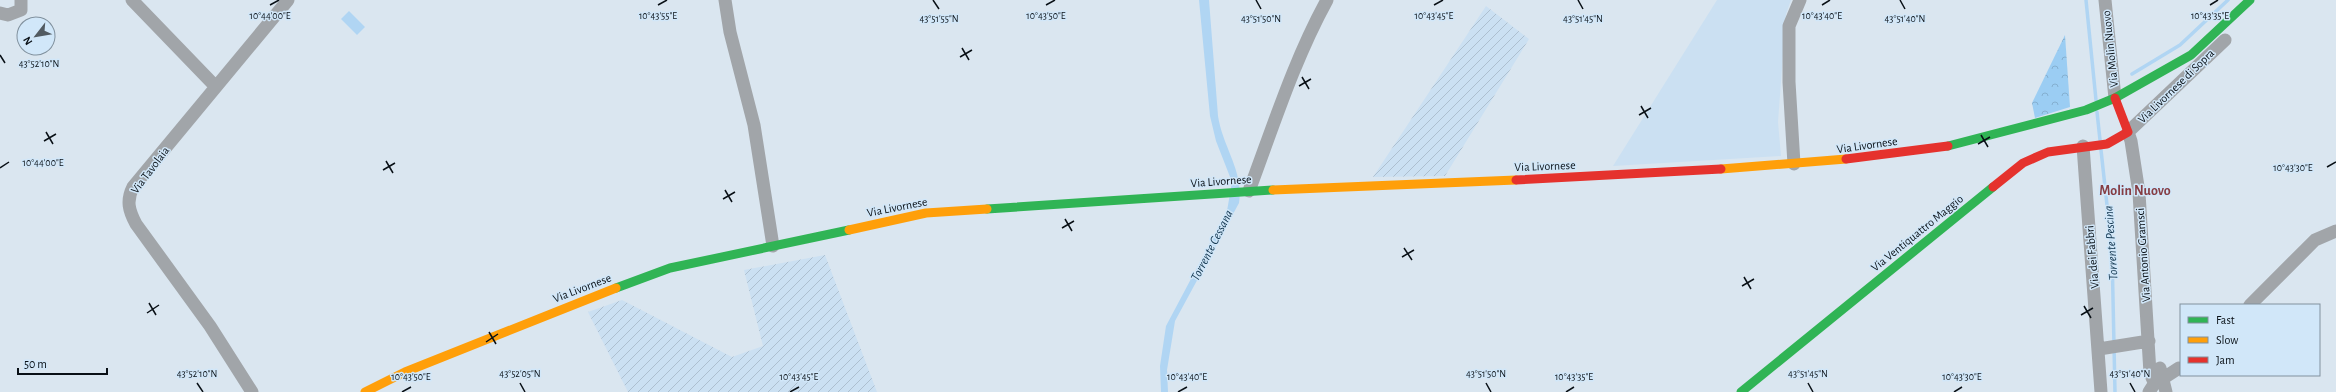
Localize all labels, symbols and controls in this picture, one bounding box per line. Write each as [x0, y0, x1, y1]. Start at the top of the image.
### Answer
street label: Via Molin Nuovo [2100, 10, 2120, 88]
text: 10°44'00"E [249, 11, 291, 21]
text: 10°43'55"E [639, 11, 677, 21]
text: 10°43'50"E [1026, 11, 1066, 21]
text: 10°43'45"E [1415, 11, 1454, 21]
text: 10°43'40"E [1802, 11, 1842, 21]
text: 10°43'35"E [2191, 11, 2229, 21]
text: 43°51'55"N [919, 14, 959, 24]
text: 43°51'50"N [1241, 14, 1281, 24]
text: 43°51'45"N [1563, 14, 1603, 24]
text: 43°51'40"N [1885, 14, 1925, 24]
north arrow [16, 16, 56, 56]
text: N [21, 35, 35, 47]
street label: Via Livornese di Sopra [2135, 46, 2217, 125]
text: 43°52'10"N [19, 59, 59, 69]
street label: Via Livornese [1836, 135, 1898, 155]
street label: Via Tavolaia [129, 144, 172, 196]
text: 10°44'00"E [22, 158, 64, 168]
street label: Via Livornese [1514, 159, 1576, 173]
text: 10°43'30"E [2273, 163, 2313, 173]
street label: Via Livornese [1190, 173, 1252, 189]
district label: Molin Nuovo [2099, 184, 2171, 198]
street label: Via Ventiquattro Maggio [1869, 192, 1965, 274]
street label: Via Livornese [866, 195, 928, 219]
water label: Torrente Pescina [2102, 205, 2121, 281]
water label: Torrente Cessana [1189, 208, 1236, 283]
street label: Via Antonio Gramsci [2134, 208, 2152, 302]
street label: Via dei Fabbri [2083, 225, 2101, 289]
street label: Via Livornese [551, 271, 613, 305]
legend [2180, 304, 2320, 376]
text: Fast [2216, 314, 2235, 326]
text: Slow [2216, 334, 2238, 346]
scale bar [18, 350, 107, 376]
text: Jam [2216, 354, 2235, 366]
text: 50 m [24, 358, 47, 370]
text: 43°52'10"N [177, 369, 217, 379]
text: 43°52'05"N [499, 369, 541, 379]
text: 43°51'50"N [1466, 369, 1506, 379]
text: 43°51'45"N [1788, 369, 1828, 379]
text: 43°51'40"N [2110, 369, 2150, 379]
text: 10°43'50"E [391, 372, 431, 382]
text: 10°43'45"E [780, 372, 819, 382]
text: 10°43'40"E [1167, 372, 1207, 382]
text: 10°43'35"E [1555, 372, 1593, 382]
text: 10°43'30"E [1942, 372, 1982, 382]

